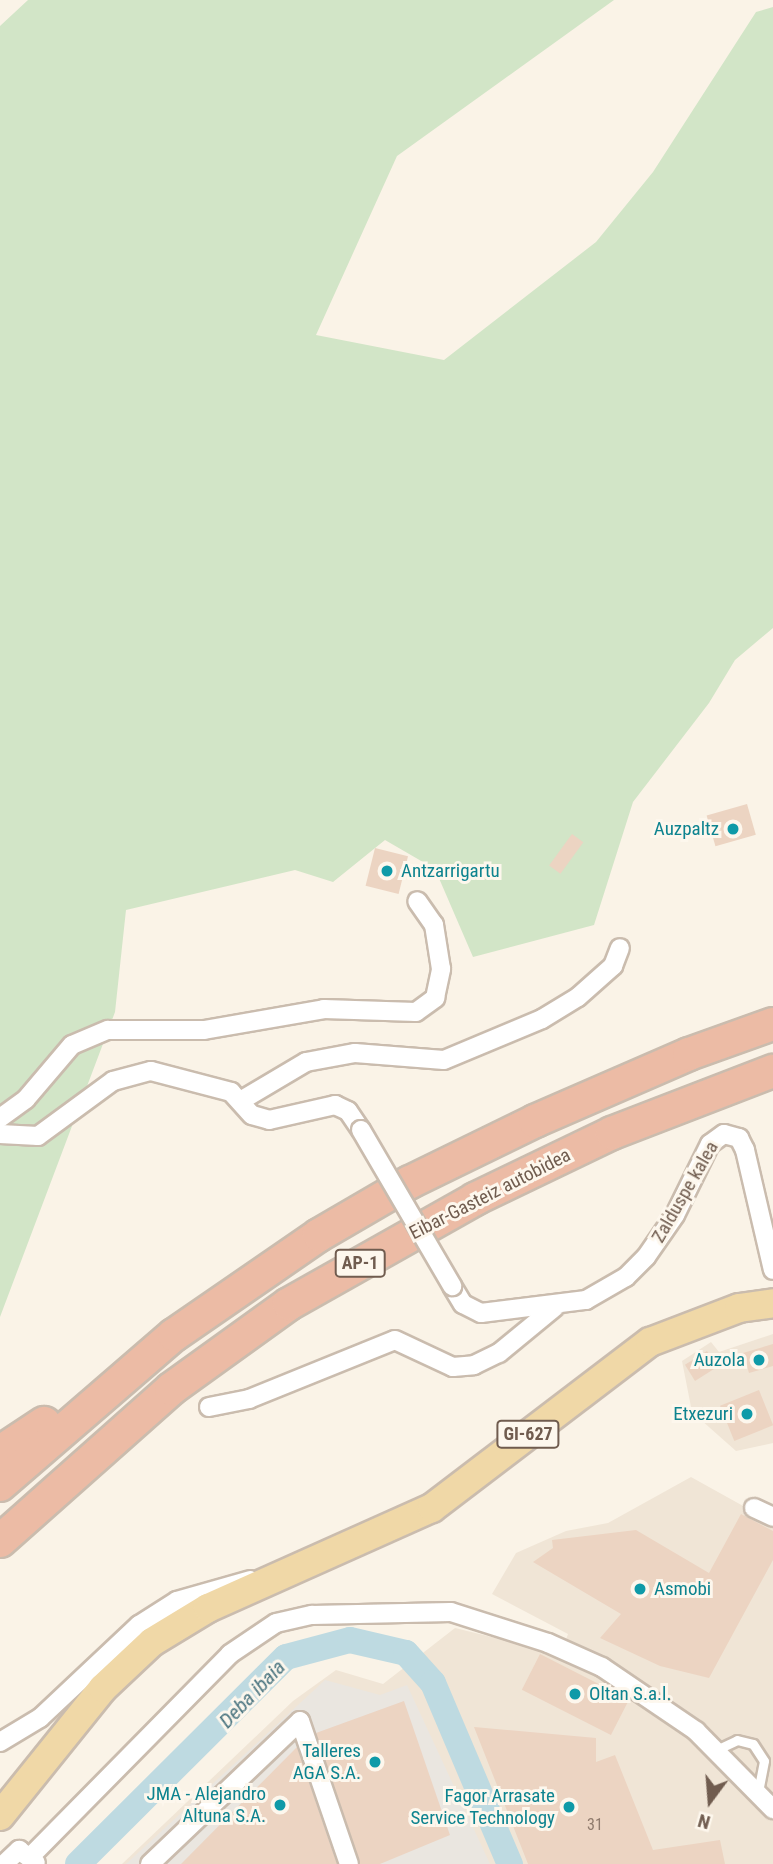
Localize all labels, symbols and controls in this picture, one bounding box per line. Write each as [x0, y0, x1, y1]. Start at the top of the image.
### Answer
place label: Auzpaltz [654, 818, 719, 840]
marker: Auzpaltz [725, 821, 741, 837]
place label: Antzarrigartu [401, 860, 500, 882]
marker: Antzarrigartu [379, 863, 395, 879]
street label: Zalduspe kalea [647, 1137, 723, 1247]
street label: Eibar-Gasteiz autobidea [406, 1143, 574, 1245]
road number: AP-1 [334, 1248, 386, 1278]
place label: Auzola [694, 1349, 745, 1371]
marker: Auzola [751, 1352, 767, 1368]
place label: Etxezuri [673, 1403, 733, 1425]
marker: Etxezuri [739, 1406, 755, 1422]
road number: GI-627 [495, 1420, 561, 1448]
place label: Asmobi [654, 1578, 711, 1600]
marker: Asmobi [632, 1581, 648, 1597]
water label: Deba ibaia [214, 1655, 290, 1733]
place label: Oltan S.a.l. [589, 1683, 671, 1705]
marker: Oltan S.a.l. [567, 1686, 583, 1702]
place label: Talleres AGA S.A. [293, 1740, 361, 1784]
marker: Talleres AGA S.A. [367, 1754, 383, 1770]
north arrow [675, 1766, 745, 1836]
place label: JMA - Alejandro Altuna S.A. [147, 1783, 266, 1827]
place label: Fagor Arrasate Service Technology [410, 1785, 555, 1829]
marker: JMA - Alejandro Altuna S.A. [272, 1797, 288, 1813]
marker: Fagor Arrasate Service Technology [561, 1799, 577, 1815]
text: N [695, 1809, 713, 1834]
house number: 31 [587, 1815, 603, 1835]

